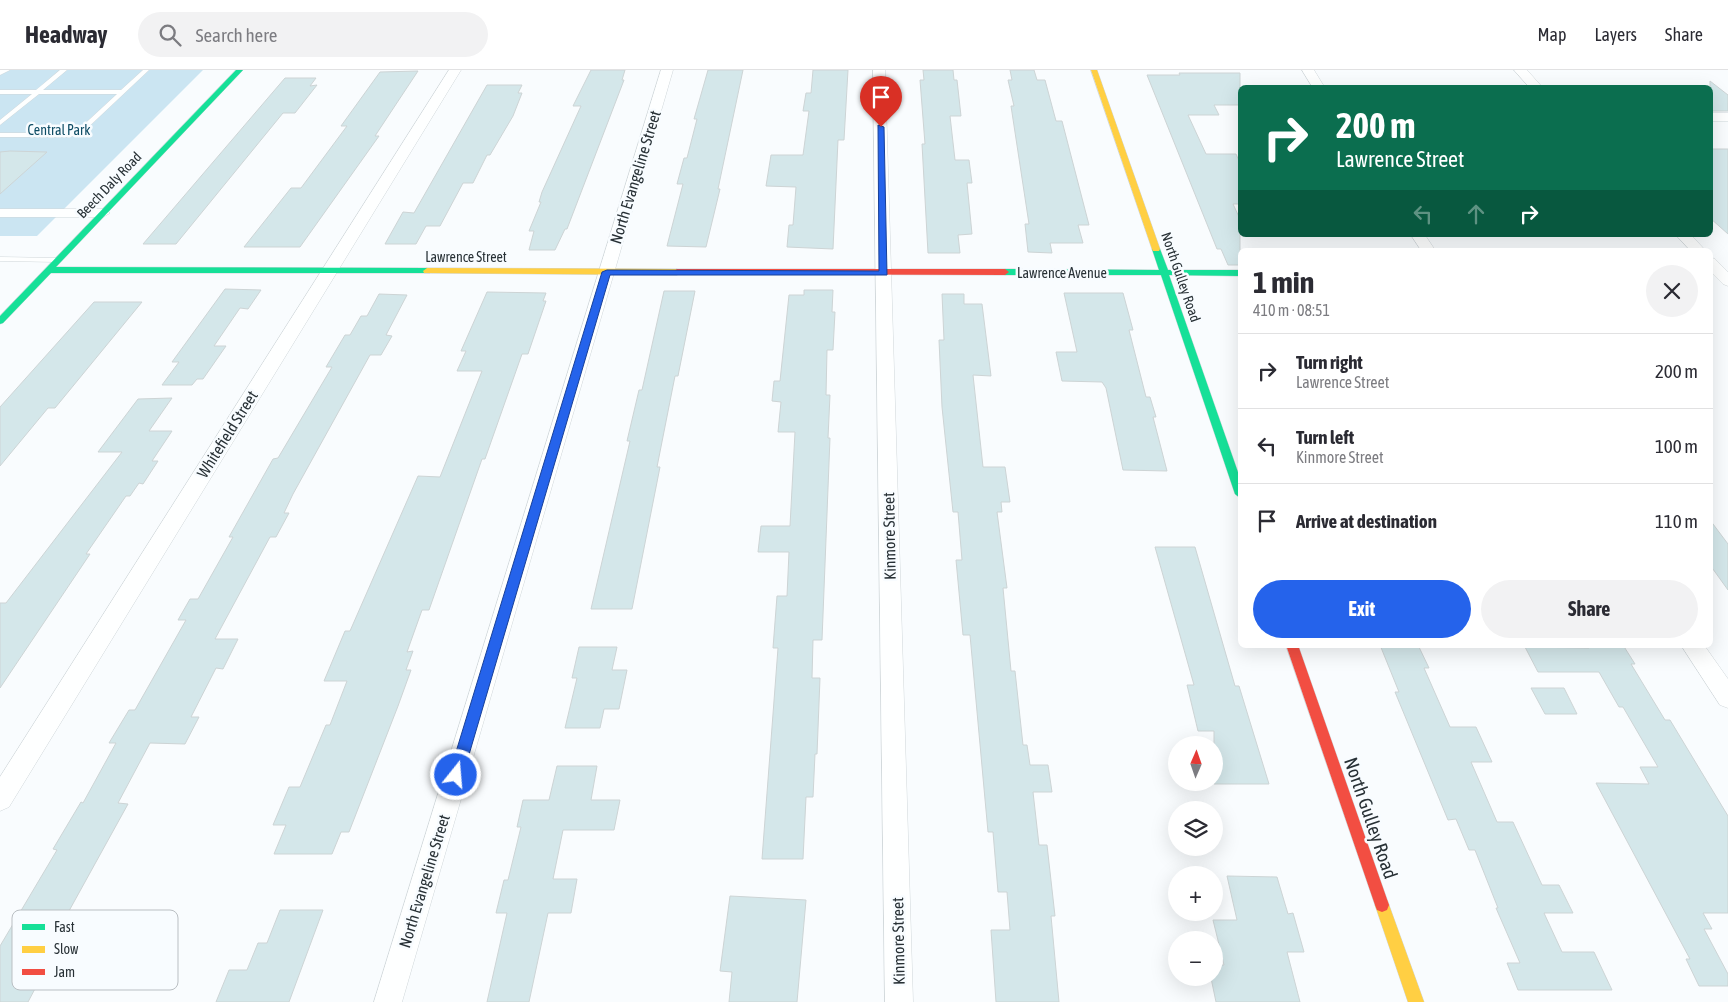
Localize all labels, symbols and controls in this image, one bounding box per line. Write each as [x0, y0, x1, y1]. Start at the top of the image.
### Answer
search box [138, 12, 488, 57]
text: Headway [25, 21, 108, 48]
icon: search [156, 21, 184, 49]
text: Search here [196, 24, 277, 46]
text: Map [1537, 24, 1566, 45]
text: Layers [1594, 24, 1637, 45]
text: Share [1665, 24, 1703, 45]
pin [860, 76, 902, 127]
icon: arrive [867, 83, 895, 111]
icon: right [1253, 105, 1318, 170]
text: 200 m [1336, 105, 1415, 145]
street label: North Evangeline Street [606, 108, 665, 246]
park label: Central Park [28, 122, 90, 138]
text: Lawrence Street [1336, 146, 1464, 172]
street label: Beech Daly Road [74, 149, 144, 221]
icon: left [1409, 200, 1437, 228]
icon: ahead [1462, 200, 1490, 228]
icon: right [1515, 200, 1543, 228]
street label: North Gulley Road [1158, 230, 1204, 324]
street label: Lawrence Street [425, 249, 507, 265]
street label: Lawrence Avenue [1017, 265, 1107, 281]
text: 1 min [1253, 265, 1314, 299]
button: close [1646, 265, 1698, 317]
text: 410 m · 08:51 [1253, 301, 1330, 319]
text: Turn right [1296, 351, 1363, 373]
icon: right [1253, 357, 1281, 385]
text: 200 m [1655, 360, 1698, 382]
text: Lawrence Street [1296, 373, 1389, 391]
street label: Whitefield Street [193, 387, 261, 481]
text: Turn left [1296, 426, 1354, 448]
icon: left [1253, 432, 1281, 460]
text: 100 m [1655, 435, 1698, 457]
text: Kinmore Street [1296, 448, 1384, 466]
street label: Kinmore Street [879, 492, 899, 580]
icon: arrive [1253, 507, 1281, 535]
text: Arrive at destination [1296, 510, 1437, 532]
text: 110 m [1655, 510, 1698, 532]
button: Exit [1253, 580, 1471, 638]
button: Share [1481, 580, 1698, 638]
north arrow [1168, 736, 1222, 791]
map controls [1168, 736, 1223, 986]
position arrow [429, 748, 481, 800]
street label: North Gulley Road [1340, 754, 1402, 882]
button: layers [1168, 801, 1223, 856]
street label: North Evangeline Street [395, 812, 454, 950]
button: + [1168, 866, 1223, 921]
street label: Kinmore Street [888, 897, 908, 985]
legend [12, 910, 178, 990]
text: Fast [54, 919, 75, 935]
button: − [1168, 931, 1223, 986]
text: Slow [54, 941, 79, 957]
text: Jam [54, 964, 75, 980]

